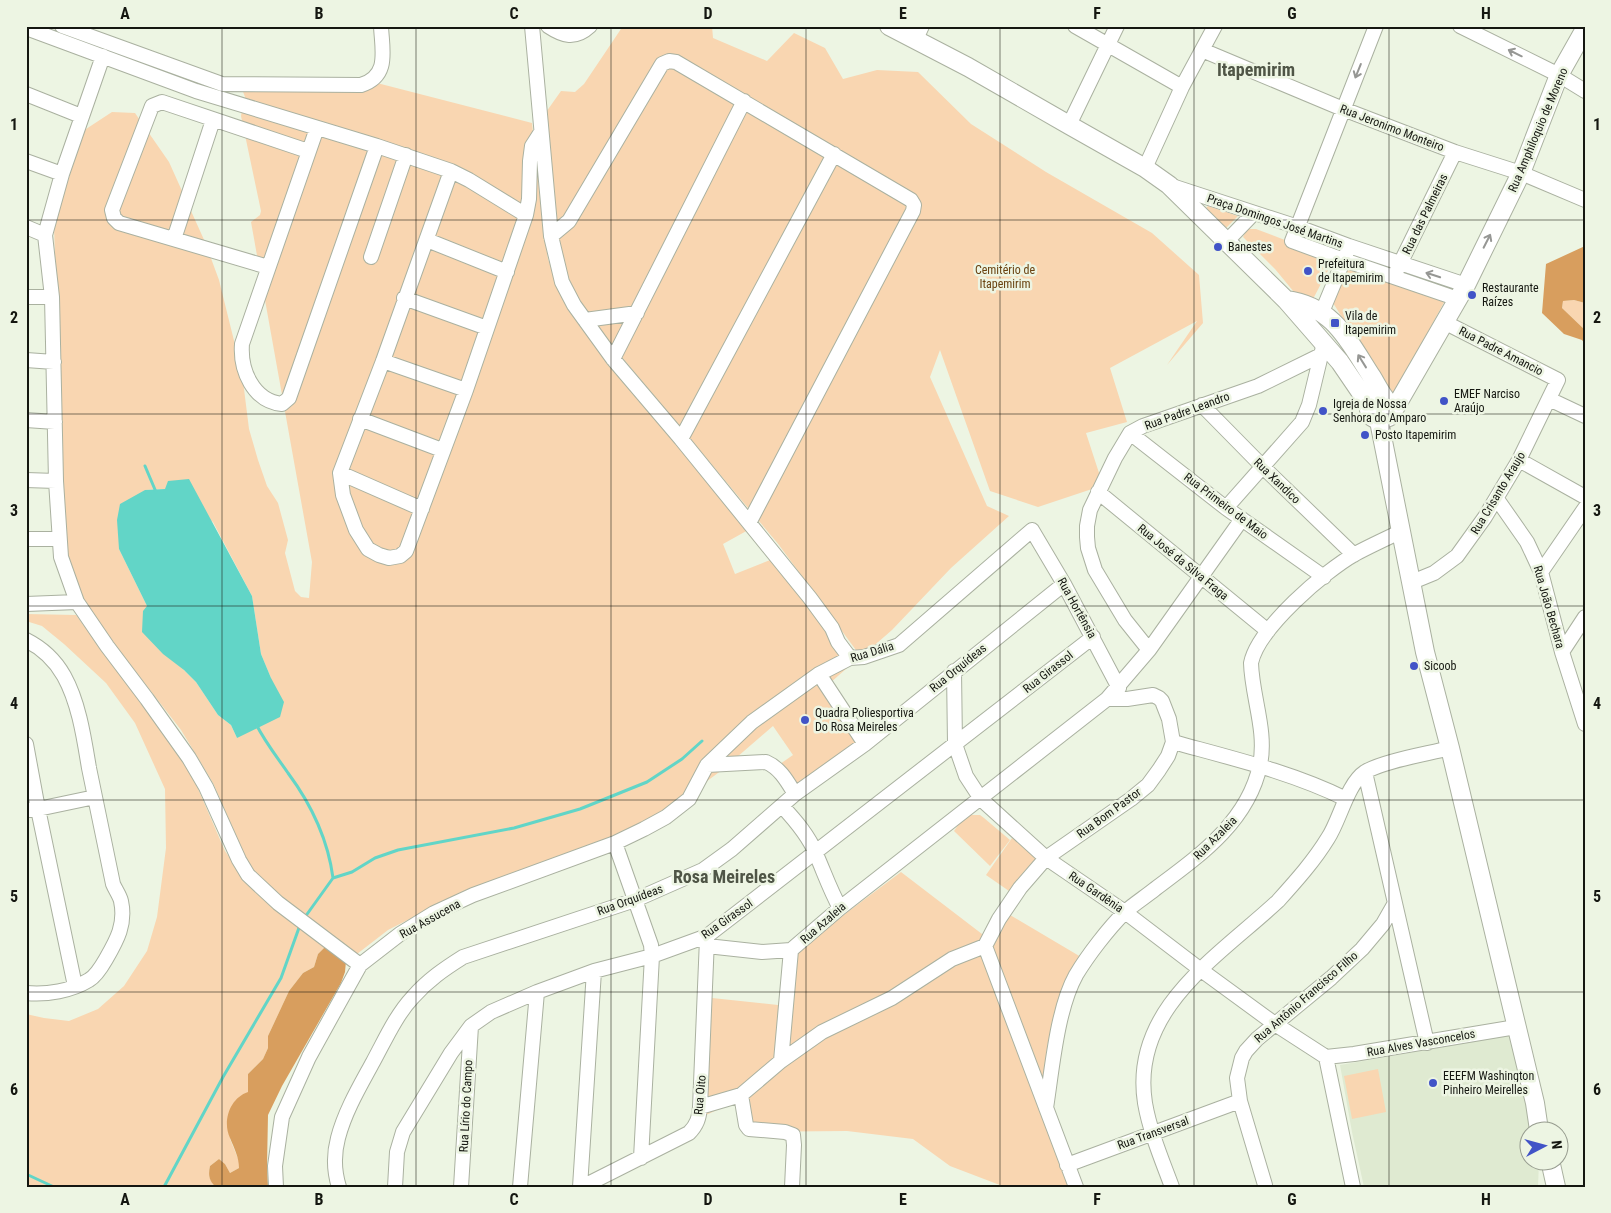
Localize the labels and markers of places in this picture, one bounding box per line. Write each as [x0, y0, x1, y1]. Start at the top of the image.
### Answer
place label: Banestes [1228, 240, 1272, 254]
marker: Banestes [1212, 241, 1224, 253]
place label: Prefeitura de Itapemirim [1318, 257, 1383, 285]
marker: Prefeitura de Itapemirim [1302, 265, 1314, 277]
place label: Restaurante Raízes [1482, 281, 1539, 309]
marker: Restaurante Raízes [1466, 289, 1478, 301]
place label: Vila de Itapemirim [1345, 309, 1396, 337]
marker: Vila de Itapemirim [1329, 317, 1341, 329]
place label: EMEF Narciso Araújo [1454, 387, 1520, 415]
marker: EMEF Narciso Araújo [1438, 395, 1450, 407]
place label: Igreja de Nossa Senhora do Amparo [1333, 397, 1426, 425]
marker: Igreja de Nossa Senhora do Amparo [1317, 405, 1329, 417]
place label: Posto Itapemirim [1375, 428, 1456, 442]
marker: Posto Itapemirim [1359, 429, 1371, 441]
place label: Sicoob [1424, 659, 1457, 673]
marker: Sicoob [1408, 660, 1420, 672]
place label: Quadra Poliesportiva Do Rosa Meireles [815, 706, 914, 734]
marker: Quadra Poliesportiva Do Rosa Meireles [799, 714, 811, 726]
place label: EEEFM Washington Pinheiro Meirelles [1443, 1069, 1534, 1097]
marker: EEEFM Washington Pinheiro Meirelles [1427, 1077, 1439, 1089]

